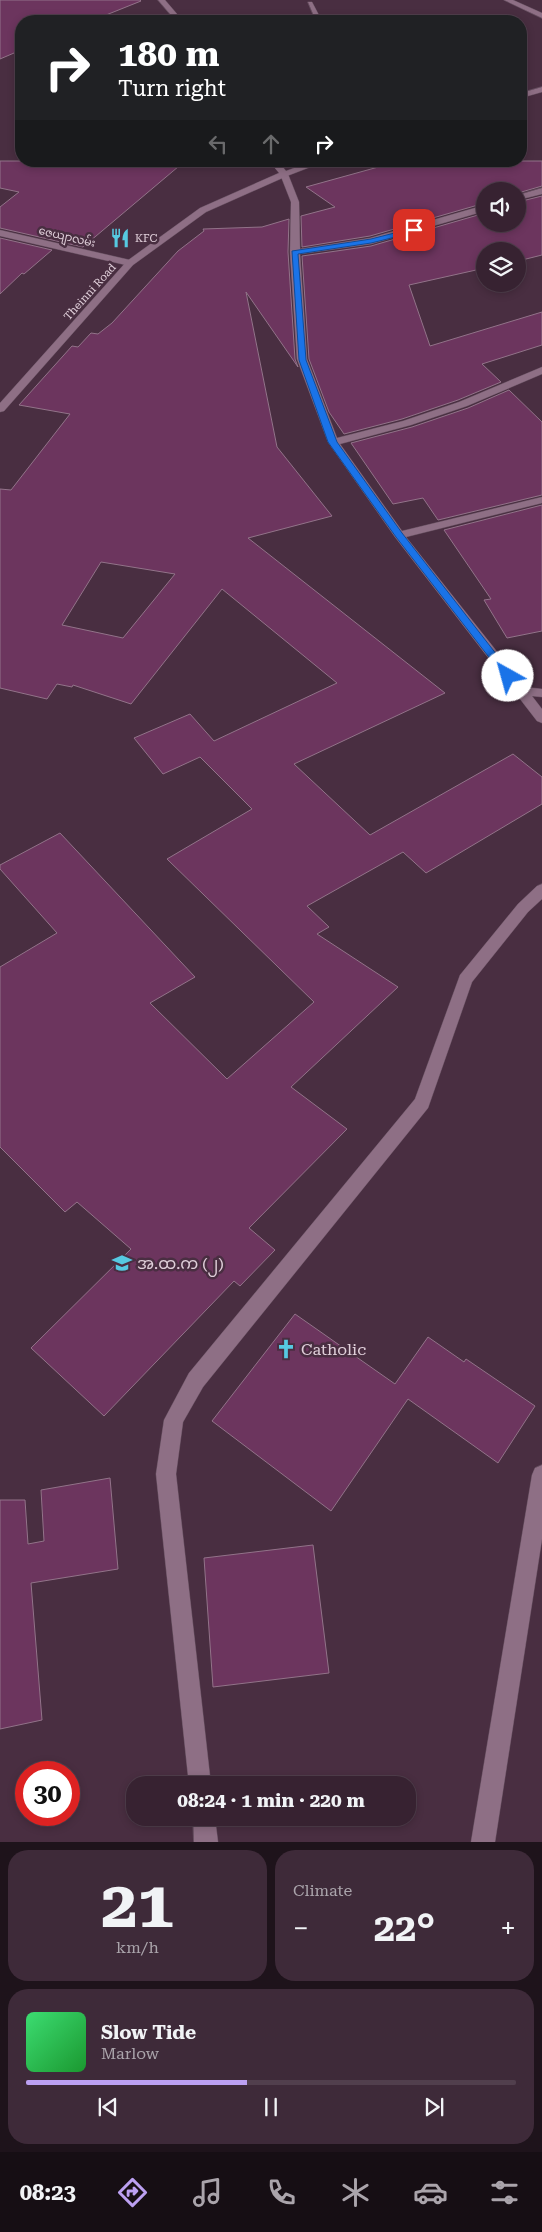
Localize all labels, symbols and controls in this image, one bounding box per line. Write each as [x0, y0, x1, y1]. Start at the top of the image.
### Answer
text: 180 m [118, 34, 219, 75]
icon: right [35, 35, 100, 100]
text: Turn right [118, 76, 226, 101]
icon: left [204, 130, 232, 158]
icon: ahead [257, 130, 285, 158]
icon: right [310, 130, 338, 158]
map controls [476, 182, 526, 292]
button: sound [476, 182, 526, 232]
pin [393, 209, 435, 251]
icon: arrive [400, 216, 428, 244]
street label: ဇေယျာလမ်း [37, 223, 97, 252]
restaurant icon: KFC [109, 227, 131, 249]
place label: KFC [135, 232, 158, 245]
button: layers [476, 242, 526, 292]
street label: Theinni Road [61, 261, 119, 323]
position arrow [481, 649, 533, 701]
school or university icon: အ.ထ.က (၂) [111, 1252, 133, 1274]
place label: အ.ထ.က (၂) [137, 1254, 224, 1277]
church icon: Catholic [275, 1338, 297, 1360]
place label: Catholic [301, 1340, 366, 1359]
speed limit sign: 30 [15, 1761, 80, 1826]
text: 08:24 · 1 min · 220 m [177, 1789, 365, 1812]
text: 21 [101, 1867, 174, 1943]
text: Climate [293, 1881, 352, 1900]
text: 22° [374, 1906, 435, 1950]
text: − [293, 1912, 309, 1945]
text: + [500, 1912, 516, 1945]
text: km/h [116, 1938, 159, 1957]
text: Slow Tide [101, 2021, 196, 2044]
text: Marlow [101, 2044, 159, 2063]
icon: previous [94, 2093, 122, 2121]
icon: pause [257, 2093, 285, 2121]
icon: next [420, 2093, 448, 2121]
icon: directions [115, 2175, 150, 2210]
icon: music [190, 2175, 225, 2210]
icon: phone [264, 2175, 299, 2210]
icon: climate [338, 2175, 373, 2210]
icon: car [413, 2175, 448, 2210]
icon: filters [487, 2175, 522, 2210]
text: 08:23 [20, 2180, 76, 2205]

